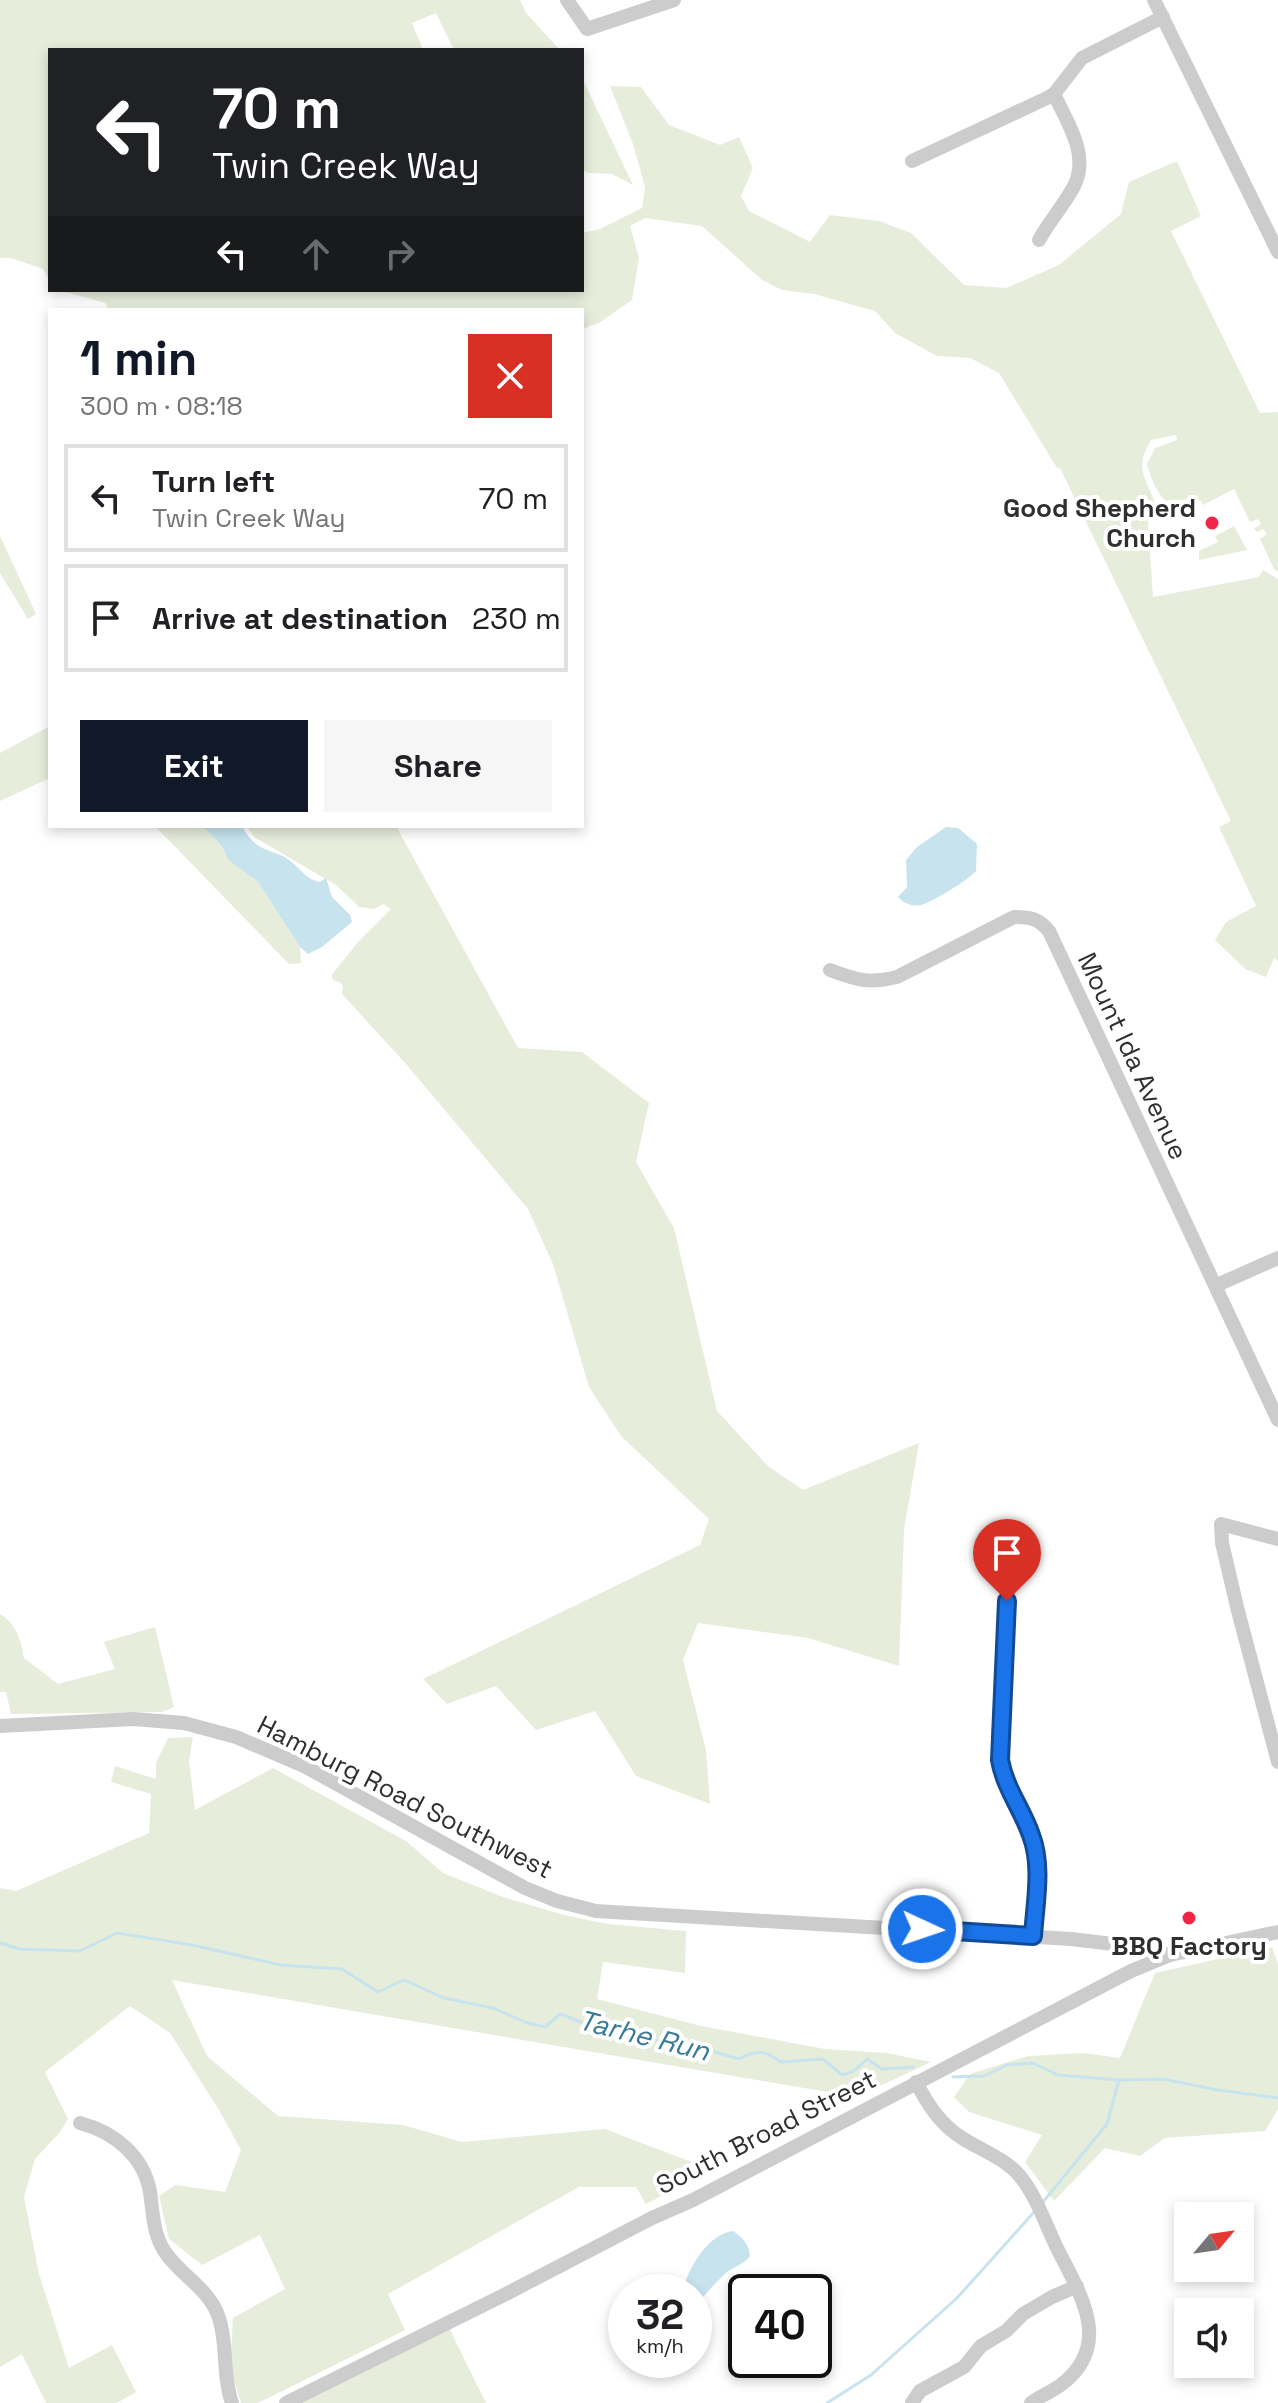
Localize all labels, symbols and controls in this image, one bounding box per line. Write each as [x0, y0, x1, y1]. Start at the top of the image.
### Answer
text: 70 m [212, 73, 341, 144]
icon: left [80, 80, 184, 184]
text: Twin Creek Way [212, 143, 480, 189]
icon: left [210, 232, 254, 276]
icon: ahead [294, 232, 338, 276]
icon: right [378, 232, 422, 276]
text: 1 min [80, 328, 197, 389]
button: close [468, 334, 552, 418]
text: 300 m · 08:18 [80, 389, 243, 423]
text: Turn left [152, 462, 275, 501]
icon: left [84, 476, 128, 520]
text: 70 m [479, 479, 548, 518]
place label: Good Shepherd Church [1003, 491, 1196, 555]
text: Twin Creek Way [152, 501, 345, 535]
marker: Good Shepherd Church [1203, 514, 1221, 532]
icon: arrive [84, 596, 128, 640]
text: Arrive at destination [152, 599, 448, 638]
text: 230 m [472, 599, 561, 638]
button: Exit [80, 720, 308, 812]
button: Share [324, 720, 552, 812]
street label: Mount Ida Avenue [1070, 947, 1196, 1165]
pin [973, 1519, 1041, 1601]
icon: arrive [985, 1531, 1029, 1575]
street label: Hamburg Road Southwest [251, 1708, 559, 1886]
position arrow [880, 1887, 964, 1971]
marker: BBQ Factory [1180, 1909, 1198, 1927]
place label: BBQ Factory [1111, 1929, 1267, 1963]
water label: Tarhe Run [575, 2001, 714, 2069]
street label: South Broad Street [650, 2062, 882, 2202]
north arrow [1174, 2202, 1254, 2282]
map controls [1174, 2202, 1254, 2378]
speed limit sign: 40 [728, 2274, 832, 2378]
text: 32 [636, 2290, 684, 2341]
button: sound [1174, 2298, 1254, 2378]
text: km/h [636, 2333, 684, 2359]

